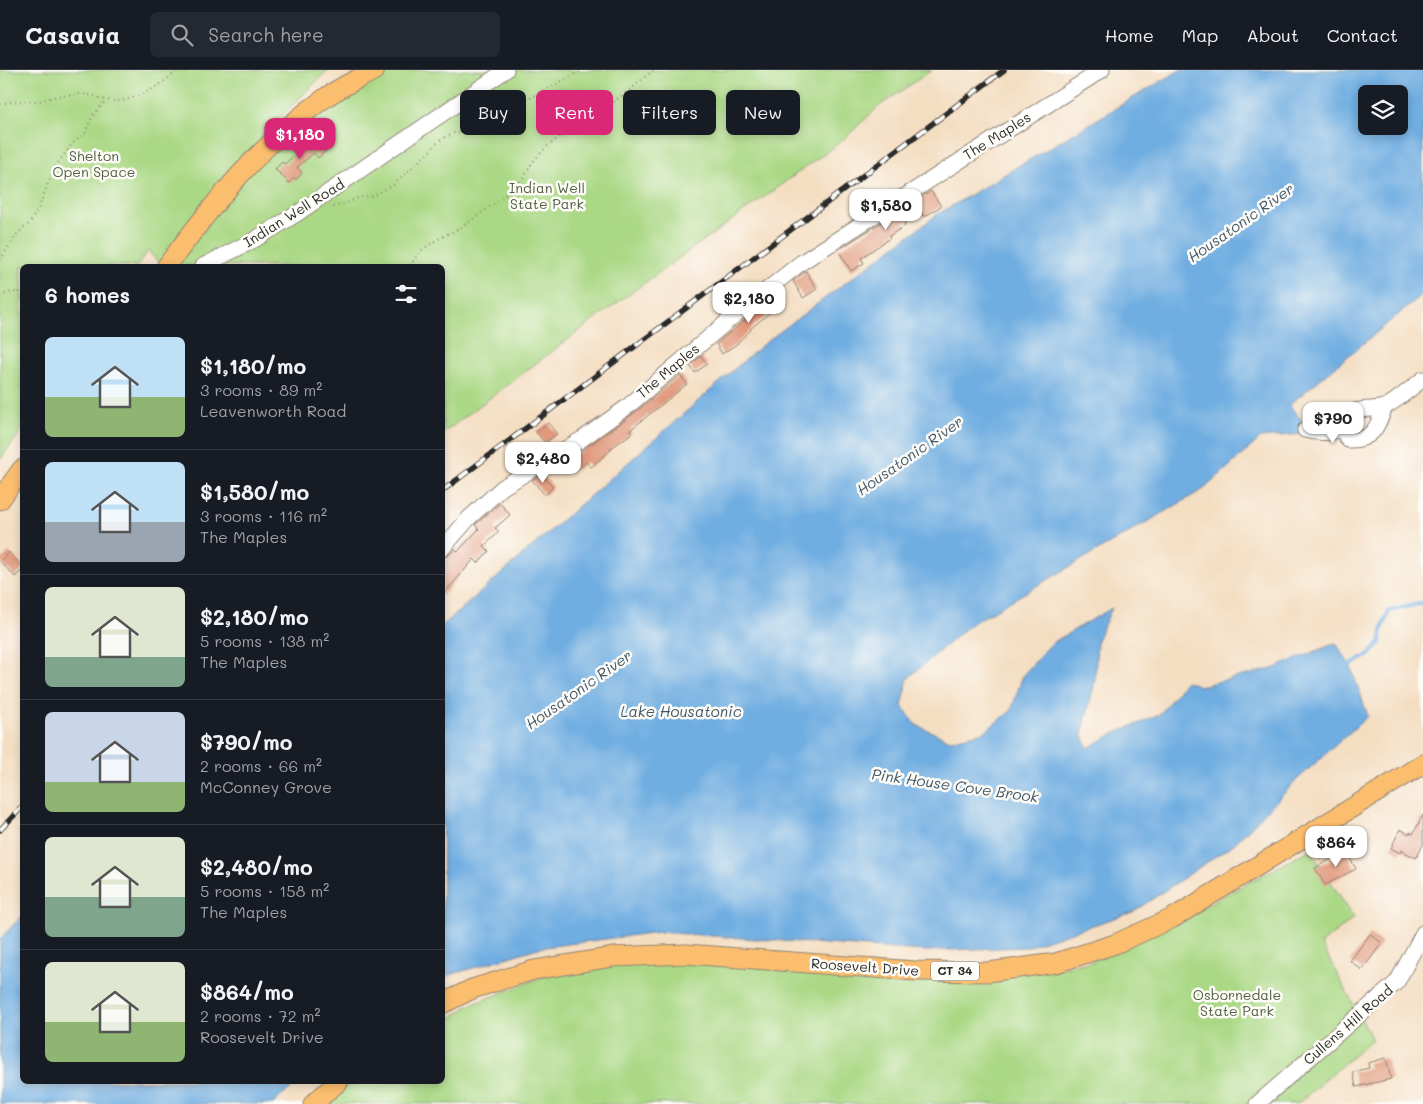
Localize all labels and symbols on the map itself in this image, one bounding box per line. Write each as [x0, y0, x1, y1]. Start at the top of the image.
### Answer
street label: The Maples [959, 107, 1034, 164]
pin: $1,180 [259, 118, 341, 160]
park label: Shelton Open Space [53, 146, 135, 181]
street label: Indian Well Road [240, 174, 348, 251]
park label: Indian Well State Park [509, 178, 585, 213]
water label: Housatonic River [1183, 178, 1298, 266]
pin: $1,580 [845, 189, 927, 231]
pin: $2,180 [708, 282, 790, 324]
street label: The Maples [632, 339, 703, 402]
pin: $790 [1303, 402, 1363, 444]
water label: Housatonic River [852, 411, 967, 499]
pin: $2,480 [502, 442, 584, 484]
water label: Housatonic River [521, 645, 636, 733]
water label: Lake Housatonic [621, 701, 742, 721]
water label: Pink House Cove Brook [870, 763, 1041, 807]
pin: $864 [1306, 826, 1366, 868]
street label: Roosevelt Drive [810, 953, 920, 980]
road number: CT 34 [931, 961, 979, 980]
street label: Cullens Hill Road [1299, 980, 1397, 1069]
park label: Osbornedale State Park [1193, 985, 1281, 1020]

